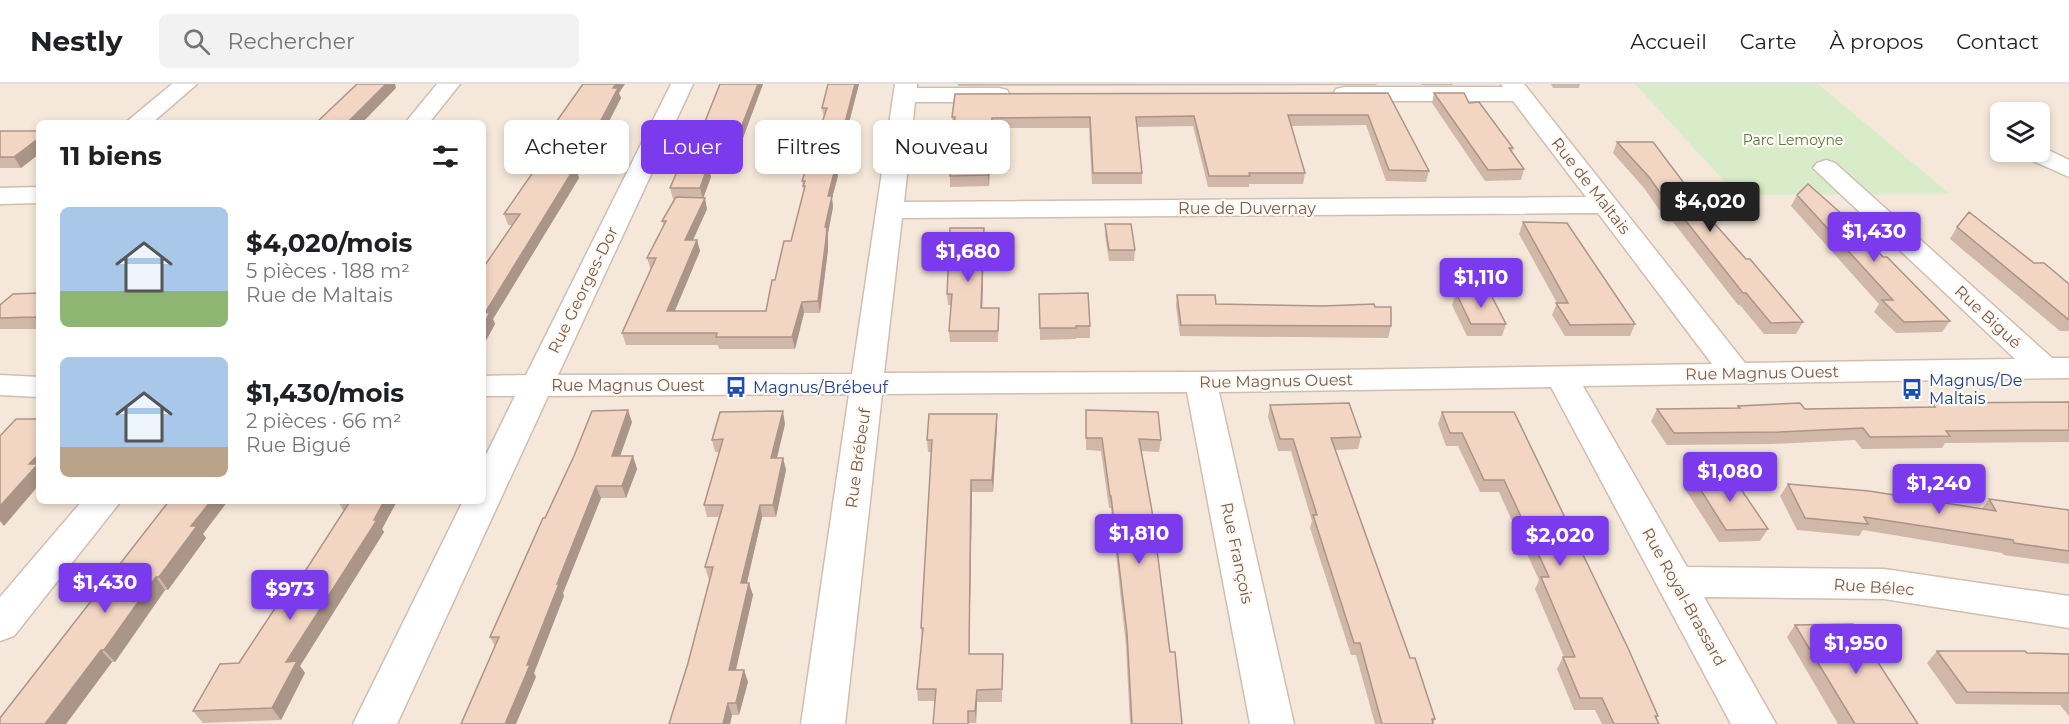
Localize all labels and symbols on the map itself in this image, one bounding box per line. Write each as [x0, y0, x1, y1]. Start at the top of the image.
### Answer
park label: Parc Lemoyne [1743, 131, 1843, 149]
street label: Rue de Maltais [1547, 134, 1635, 238]
pin: $4,020 [1661, 182, 1759, 233]
street label: Rue de Duvernay [1178, 199, 1316, 218]
pin: $1,430 [1825, 212, 1923, 263]
street label: Rue Georges-Dor [544, 224, 622, 356]
pin: $1,680 [919, 232, 1017, 283]
pin: $1,110 [1432, 258, 1530, 309]
street label: Rue Bigué [1951, 281, 2025, 353]
street label: Rue Magnus Ouest [1685, 362, 1839, 384]
street label: Rue Magnus Ouest [1199, 370, 1353, 392]
place label: Magnus/De Maltais [1929, 371, 2022, 408]
bus stop icon: Magnus/Brébeuf [724, 375, 748, 399]
street label: Rue Magnus Ouest [551, 376, 705, 395]
bus stop icon: Magnus/De Maltais [1900, 377, 1924, 401]
place label: Magnus/Brébeuf [753, 378, 889, 397]
street label: Rue Brébeuf [842, 406, 875, 509]
pin: $1,080 [1681, 452, 1779, 503]
pin: $1,240 [1890, 464, 1988, 515]
street label: Rue François [1217, 501, 1257, 606]
pin: $1,810 [1090, 514, 1188, 565]
pin: $2,020 [1511, 516, 1609, 567]
street label: Rue Royal-Brassard [1638, 525, 1730, 669]
pin: $1,430 [56, 563, 154, 614]
pin: $973 [254, 570, 326, 621]
street label: Rue Bélec [1833, 575, 1915, 599]
pin: $1,950 [1807, 624, 1905, 675]

